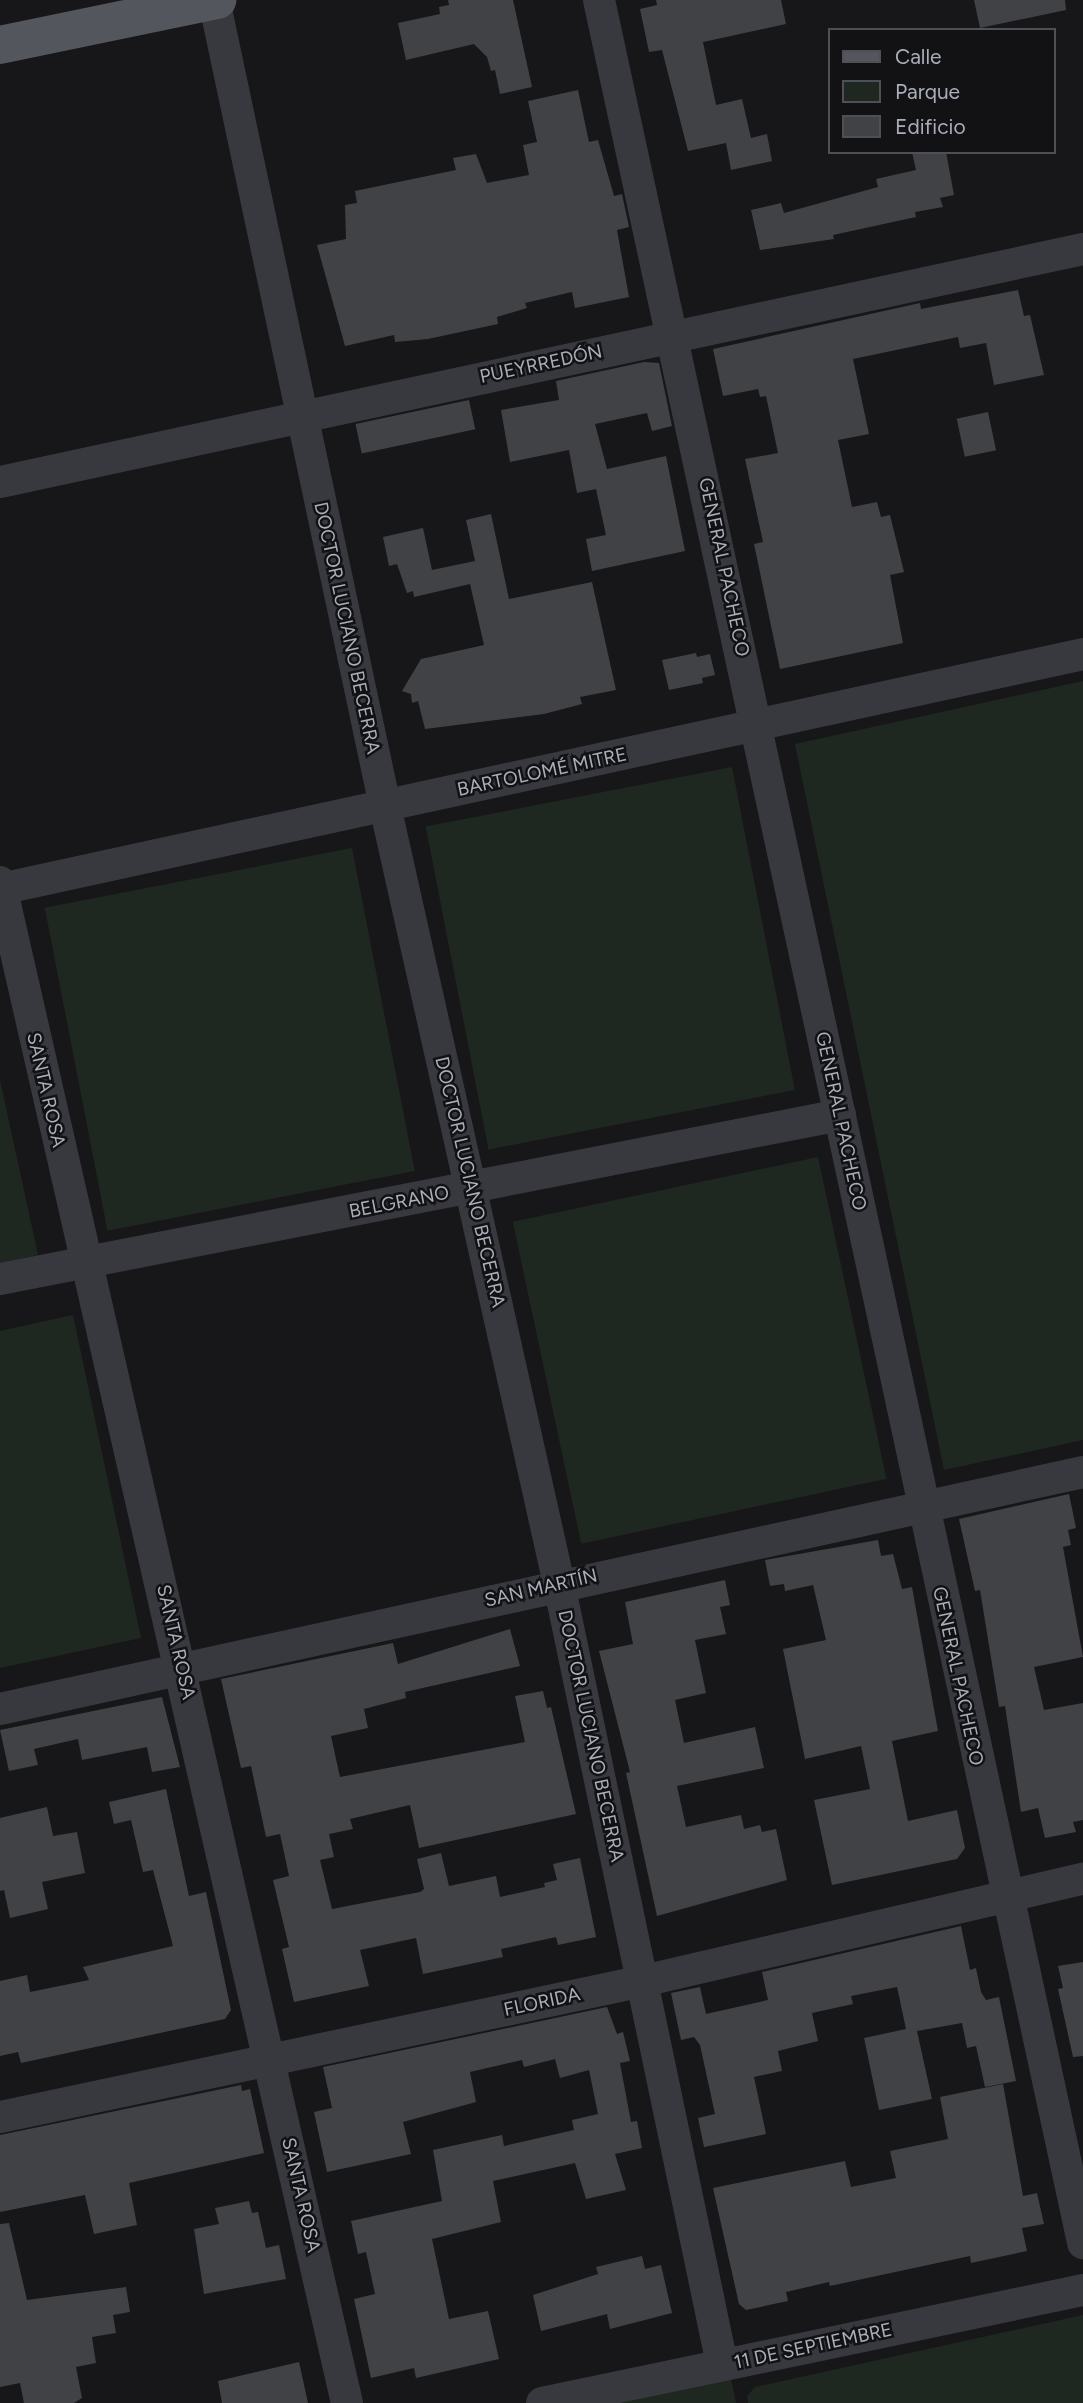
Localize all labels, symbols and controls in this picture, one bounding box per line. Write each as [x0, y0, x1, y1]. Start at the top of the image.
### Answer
legend [828, 28, 1055, 154]
text: Calle [895, 44, 942, 69]
text: Parque [895, 79, 960, 104]
text: Edificio [895, 114, 966, 139]
street label: PUEYRREDÓN [478, 340, 604, 388]
street label: GENERAL PACHECO [694, 476, 754, 658]
street label: DOCTOR LUCIANO BECERRA [309, 500, 385, 756]
street label: BARTOLOMÉ MITRE [455, 743, 629, 801]
street label: SANTA ROSA [22, 1030, 70, 1150]
street label: GENERAL PACHECO [811, 1030, 871, 1212]
street label: DOCTOR LUCIANO BECERRA [430, 1054, 510, 1310]
street label: BELGRANO [347, 1181, 451, 1223]
street label: SAN MARTÍN [482, 1564, 600, 1612]
street label: SANTA ROSA [152, 1582, 200, 1702]
street label: GENERAL PACHECO [928, 1585, 988, 1767]
street label: DOCTOR LUCIANO BECERRA [553, 1608, 629, 1864]
street label: FLORIDA [502, 1983, 582, 2021]
street label: SANTA ROSA [277, 2135, 325, 2255]
street label: 11 DE SEPTIEMBRE [732, 2318, 894, 2374]

